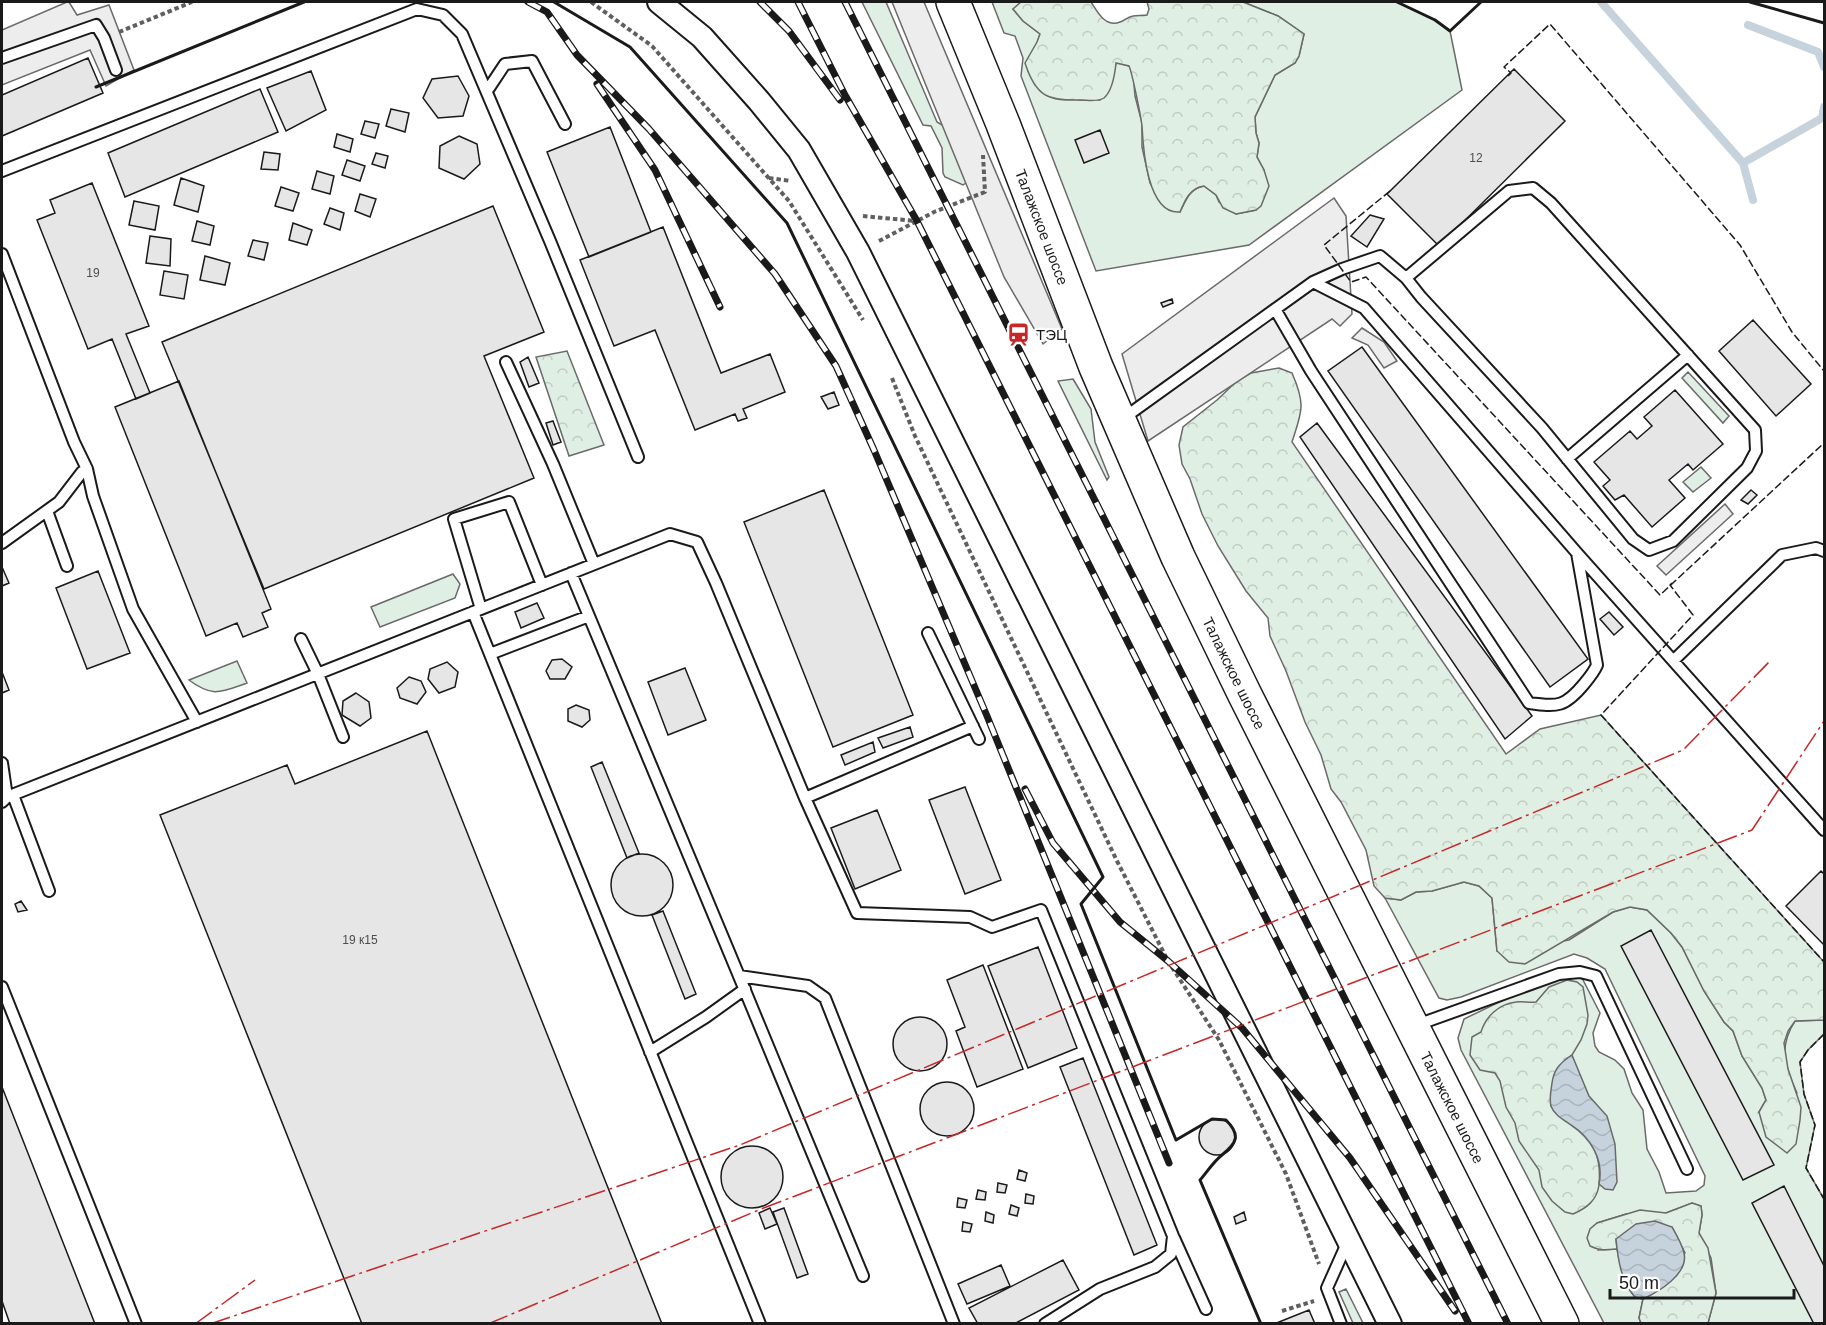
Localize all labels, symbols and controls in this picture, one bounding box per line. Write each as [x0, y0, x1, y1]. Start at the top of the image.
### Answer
house number: 12 [1469, 151, 1483, 165]
street label: Талажское шоссе [1012, 166, 1072, 287]
house number: 19 [86, 266, 100, 280]
station icon: ТЭЦ [1005, 321, 1031, 347]
place label: ТЭЦ [1036, 326, 1067, 343]
street label: Талажское шоссе [1200, 614, 1269, 732]
house number: 19 к15 [342, 933, 378, 947]
street label: Талажское шоссе [1418, 1049, 1488, 1166]
scale bar [1610, 1262, 1794, 1300]
text: 50 m [1619, 1273, 1659, 1293]

